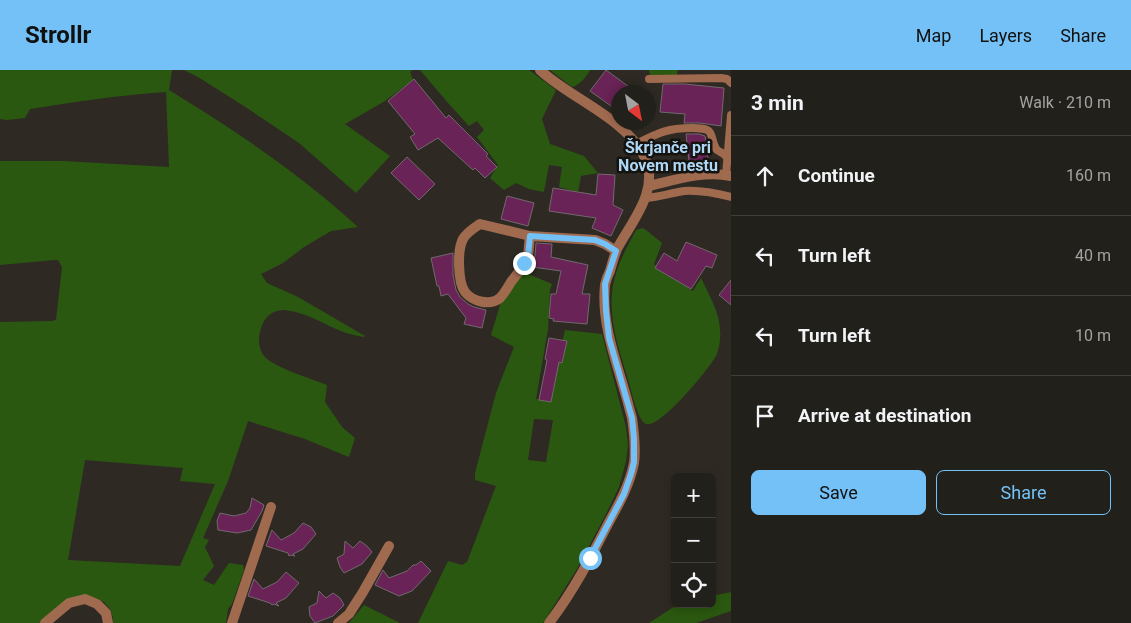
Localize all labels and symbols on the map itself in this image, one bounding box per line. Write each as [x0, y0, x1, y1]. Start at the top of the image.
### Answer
north arrow [611, 85, 656, 130]
district label: Škrjanče pri Novem mestu [618, 138, 718, 175]
route end [513, 252, 536, 275]
route start [579, 547, 602, 570]

